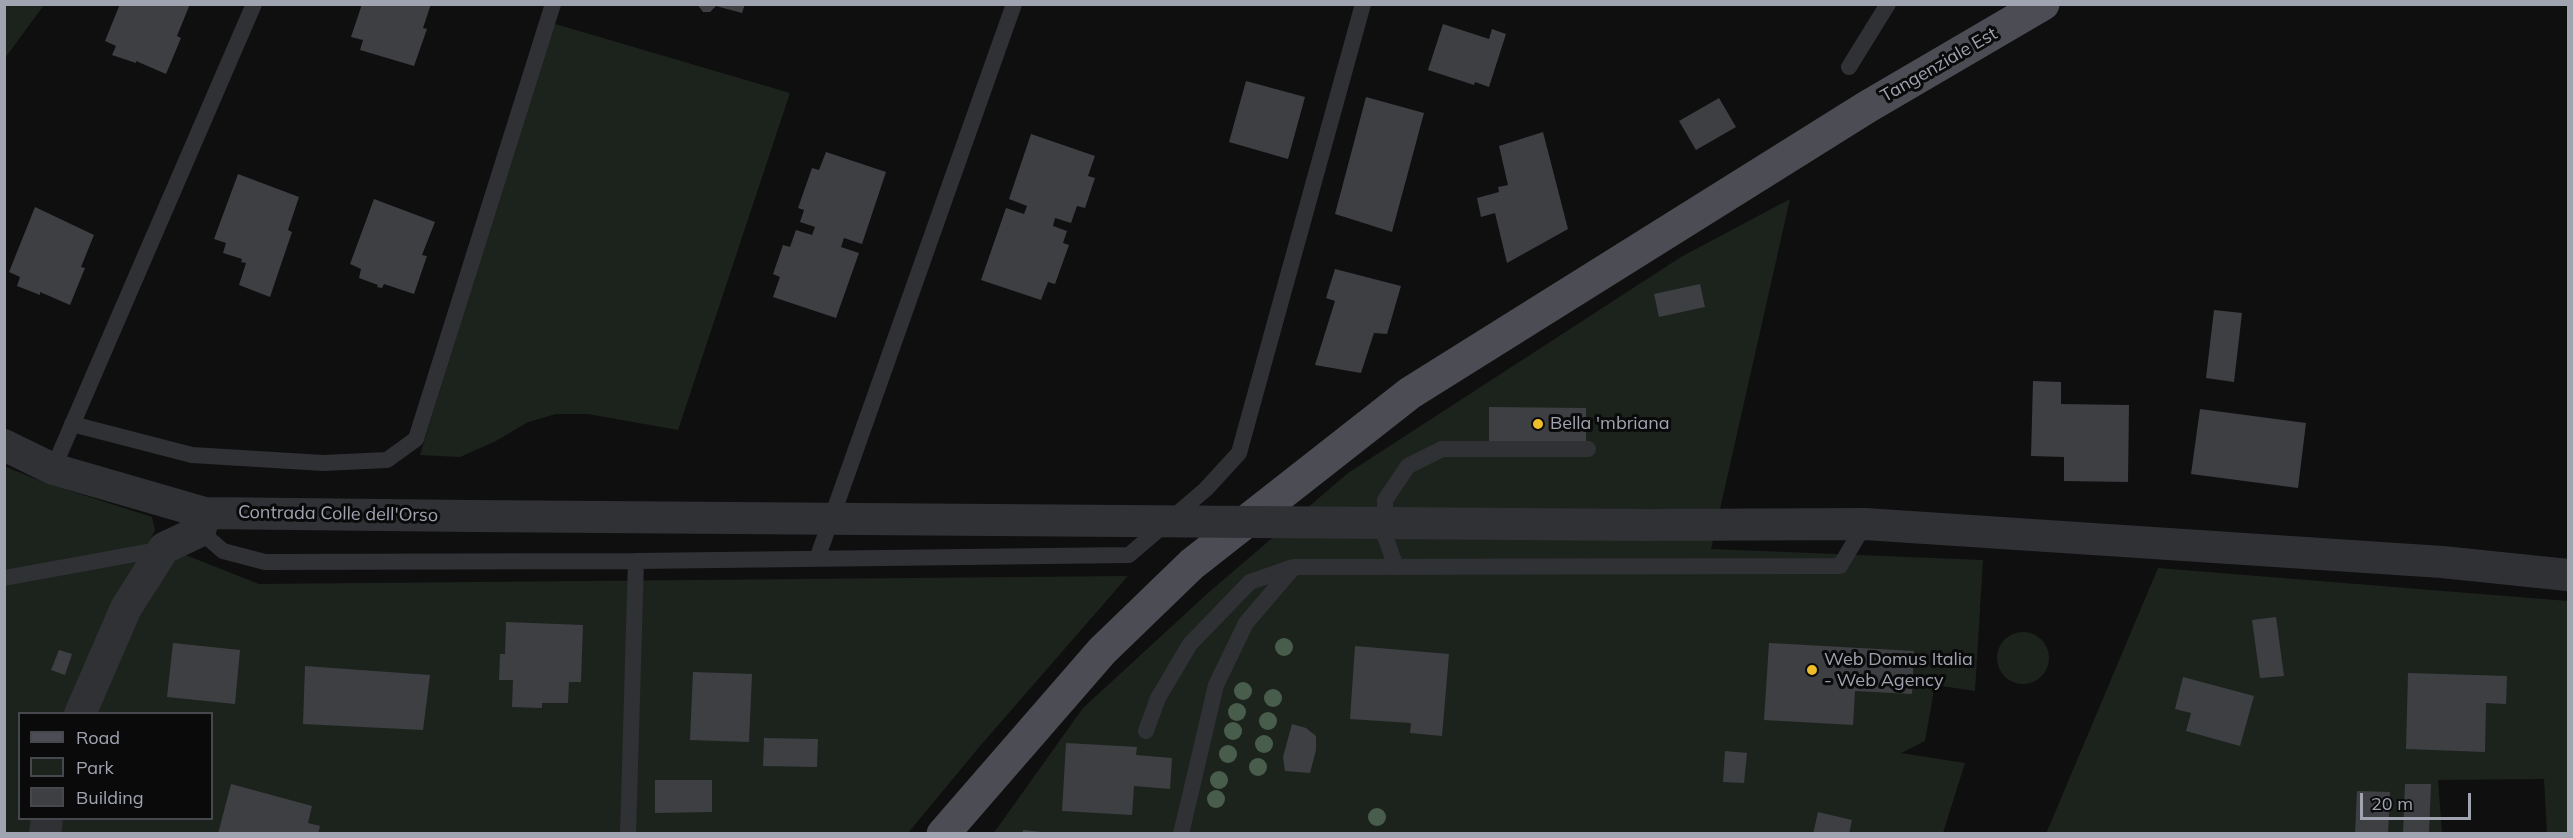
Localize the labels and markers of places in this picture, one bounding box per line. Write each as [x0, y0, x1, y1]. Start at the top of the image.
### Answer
place label: Bella 'mbriana [1550, 413, 1670, 435]
marker: Bella 'mbriana [1531, 417, 1545, 431]
place label: Web Domus Italia - Web Agency [1824, 649, 1973, 692]
marker: Web Domus Italia - Web Agency [1805, 663, 1819, 677]

